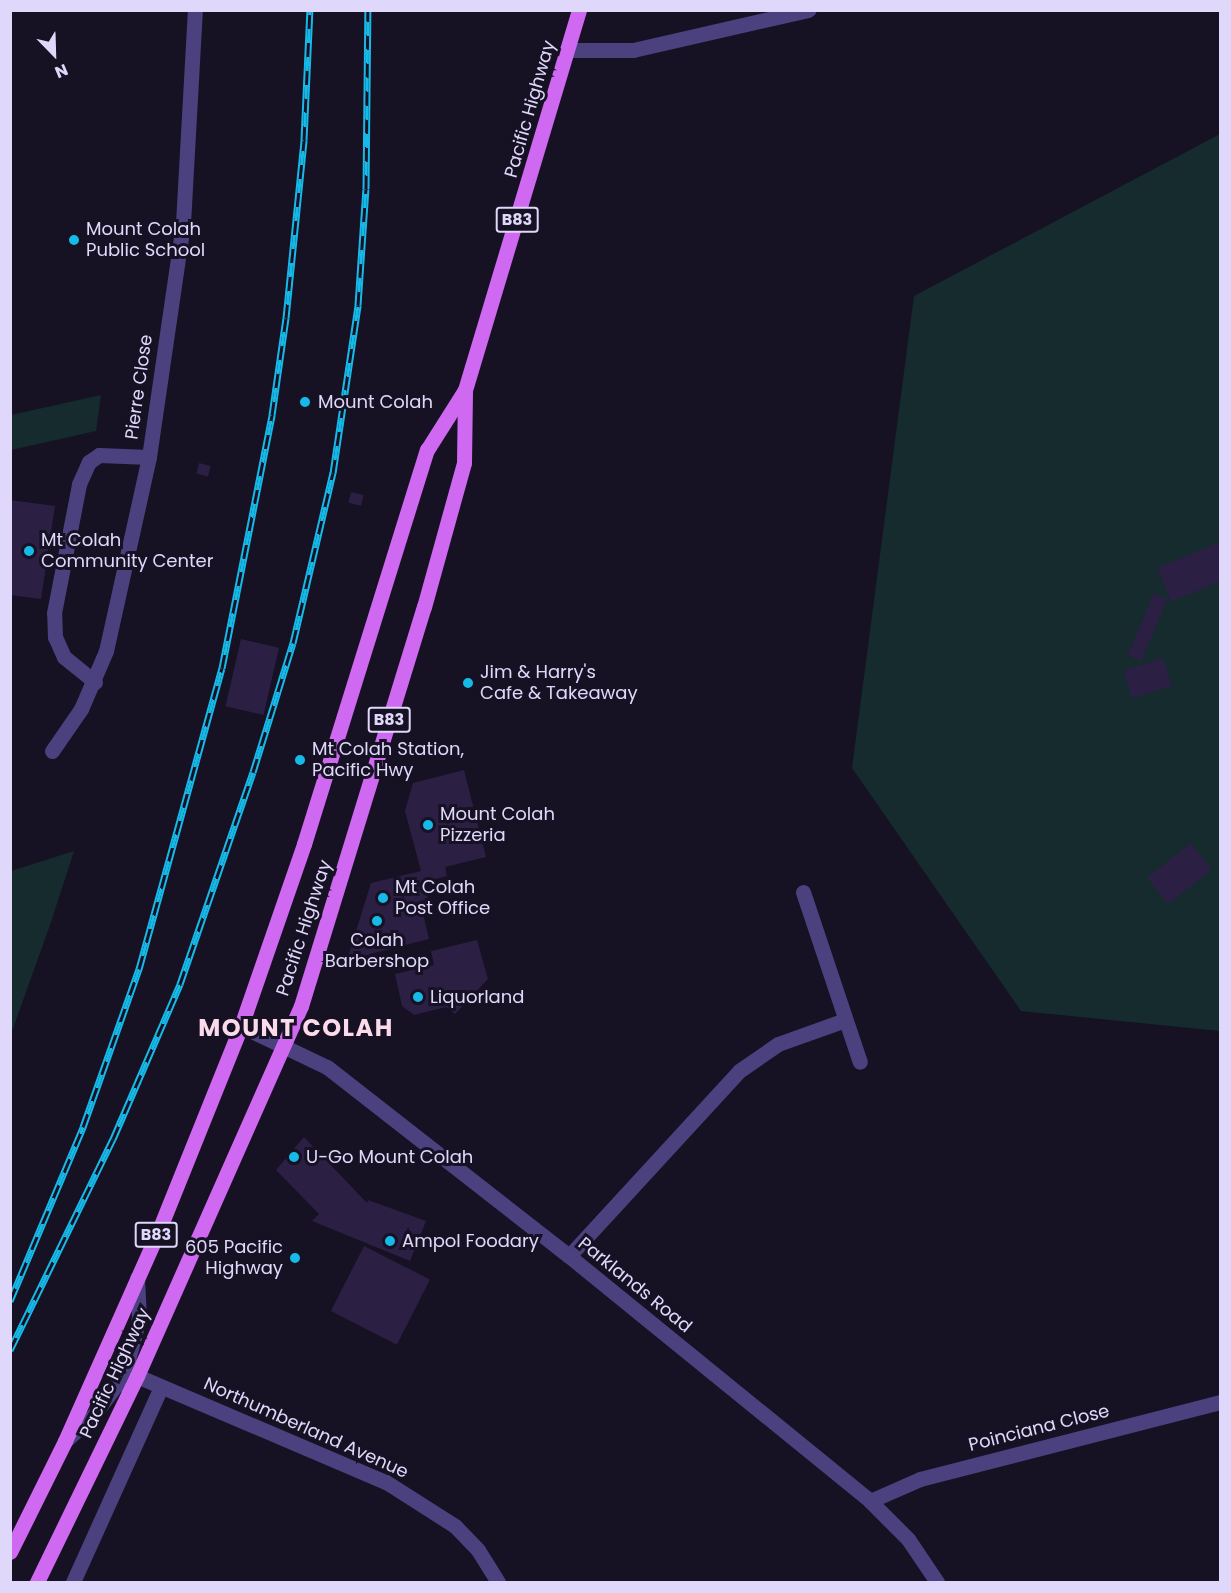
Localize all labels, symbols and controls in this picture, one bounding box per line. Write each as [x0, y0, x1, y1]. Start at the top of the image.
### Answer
north arrow [24, 24, 84, 84]
street label: Pacific Highway [500, 38, 560, 180]
text: N [51, 58, 71, 84]
road number: B83 [494, 207, 540, 233]
place label: Mount Colah Public School [86, 219, 205, 262]
marker: Mount Colah Public School [67, 233, 81, 247]
street label: Pierre Close [121, 333, 157, 441]
place label: Mount Colah [318, 391, 433, 413]
marker: Mount Colah [296, 393, 314, 411]
place label: Mt Colah Community Center [41, 530, 213, 572]
marker: Mt Colah Community Center [22, 544, 36, 558]
place label: Jim & Harry's Cafe & Takeaway [480, 662, 638, 704]
marker: Jim & Harry's Cafe & Takeaway [461, 676, 475, 690]
road number: B83 [366, 707, 412, 733]
place label: Mt Colah Station, Pacific Hwy [312, 739, 464, 782]
marker: Mt Colah Station, Pacific Hwy [293, 753, 307, 767]
place label: Mount Colah Pizzeria [440, 804, 555, 846]
marker: Mount Colah Pizzeria [421, 818, 435, 832]
street label: Pacific Highway [272, 857, 336, 999]
place label: Mt Colah Post Office [395, 877, 490, 920]
marker: Mt Colah Post Office [376, 891, 390, 905]
marker: Colah Barbershop [370, 914, 384, 928]
place label: Colah Barbershop [325, 930, 429, 972]
place label: Liquorland [430, 986, 524, 1008]
marker: Liquorland [411, 990, 425, 1004]
district label: MOUNT COLAH [198, 1014, 394, 1042]
place label: U-Go Mount Colah [306, 1146, 473, 1168]
marker: U-Go Mount Colah [287, 1150, 301, 1164]
road number: B83 [134, 1222, 178, 1248]
place label: Ampol Foodary [402, 1230, 539, 1252]
street label: Parklands Road [574, 1233, 696, 1337]
marker: Ampol Foodary [383, 1234, 397, 1248]
place label: 605 Pacific Highway [185, 1237, 283, 1280]
marker: 605 Pacific Highway [288, 1251, 302, 1265]
street label: Pacific Highway [75, 1304, 155, 1442]
street label: Northumberland Avenue [200, 1373, 412, 1483]
street label: Poinciana Close [966, 1400, 1112, 1456]

